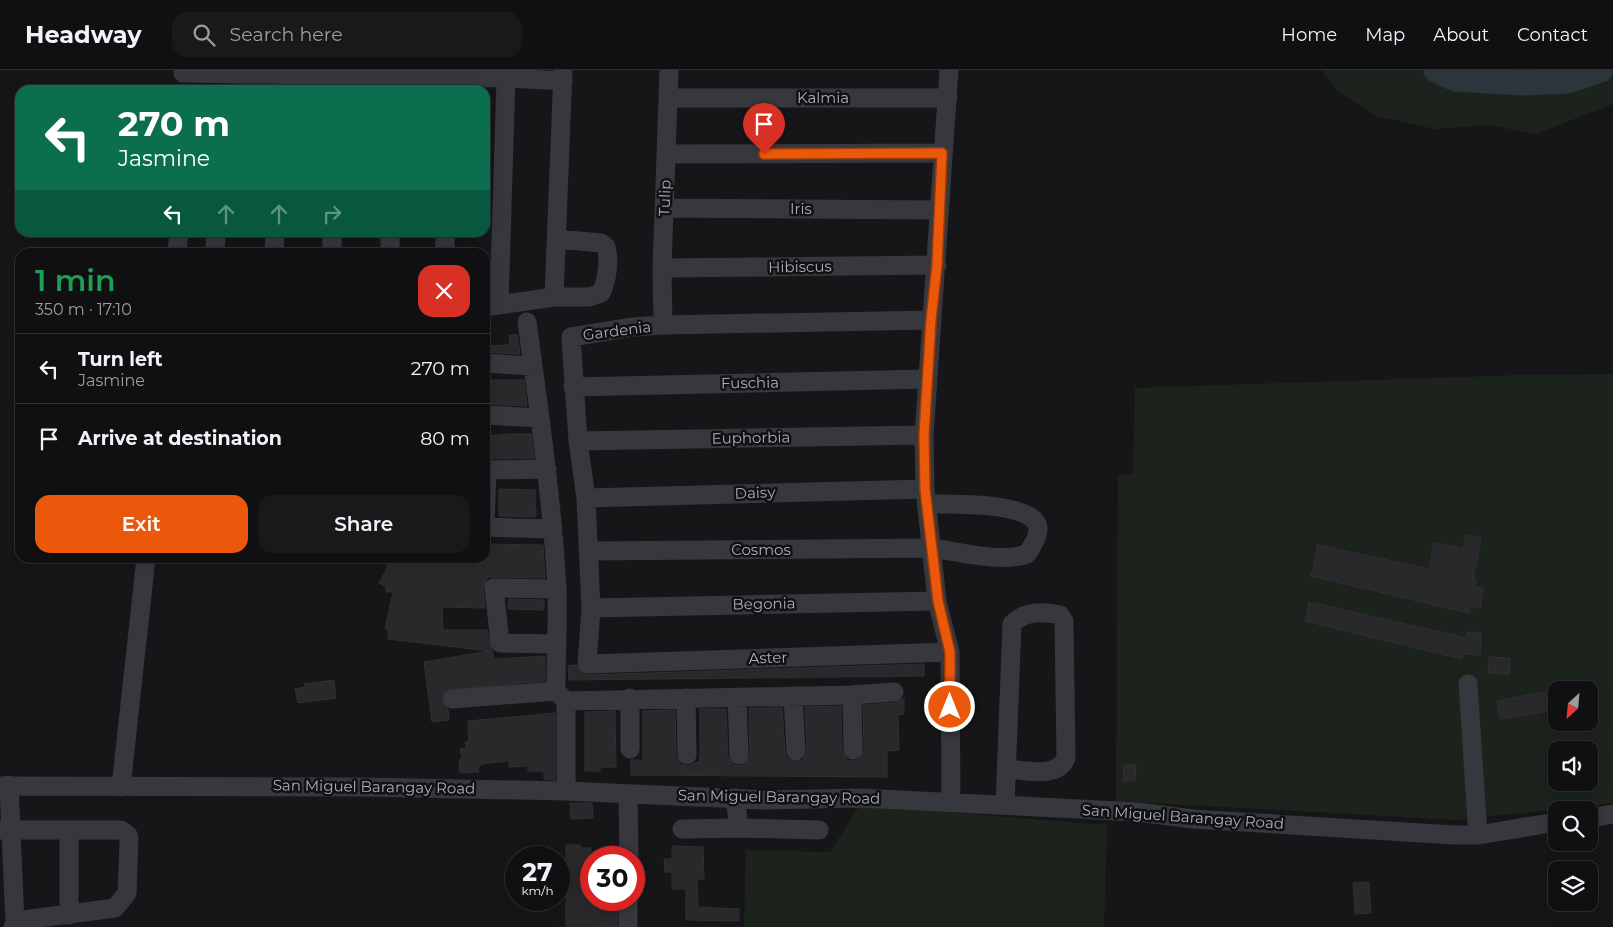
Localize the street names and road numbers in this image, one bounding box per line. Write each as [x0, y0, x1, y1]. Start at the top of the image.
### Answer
street label: Kalmia [797, 88, 849, 107]
street label: Tulip [654, 179, 675, 217]
street label: Iris [790, 199, 812, 218]
street label: Hibiscus [768, 256, 832, 277]
street label: Gardenia [582, 317, 652, 344]
street label: Fuschia [721, 372, 779, 393]
street label: Euphorbia [711, 427, 790, 448]
street label: Daisy [734, 482, 777, 503]
street label: Cosmos [731, 540, 791, 559]
street label: Begonia [732, 593, 796, 614]
street label: Aster [748, 647, 788, 668]
street label: San Miguel Barangay Road [273, 775, 475, 798]
street label: San Miguel Barangay Road [678, 785, 880, 808]
street label: San Miguel Barangay Road [1081, 800, 1285, 833]

